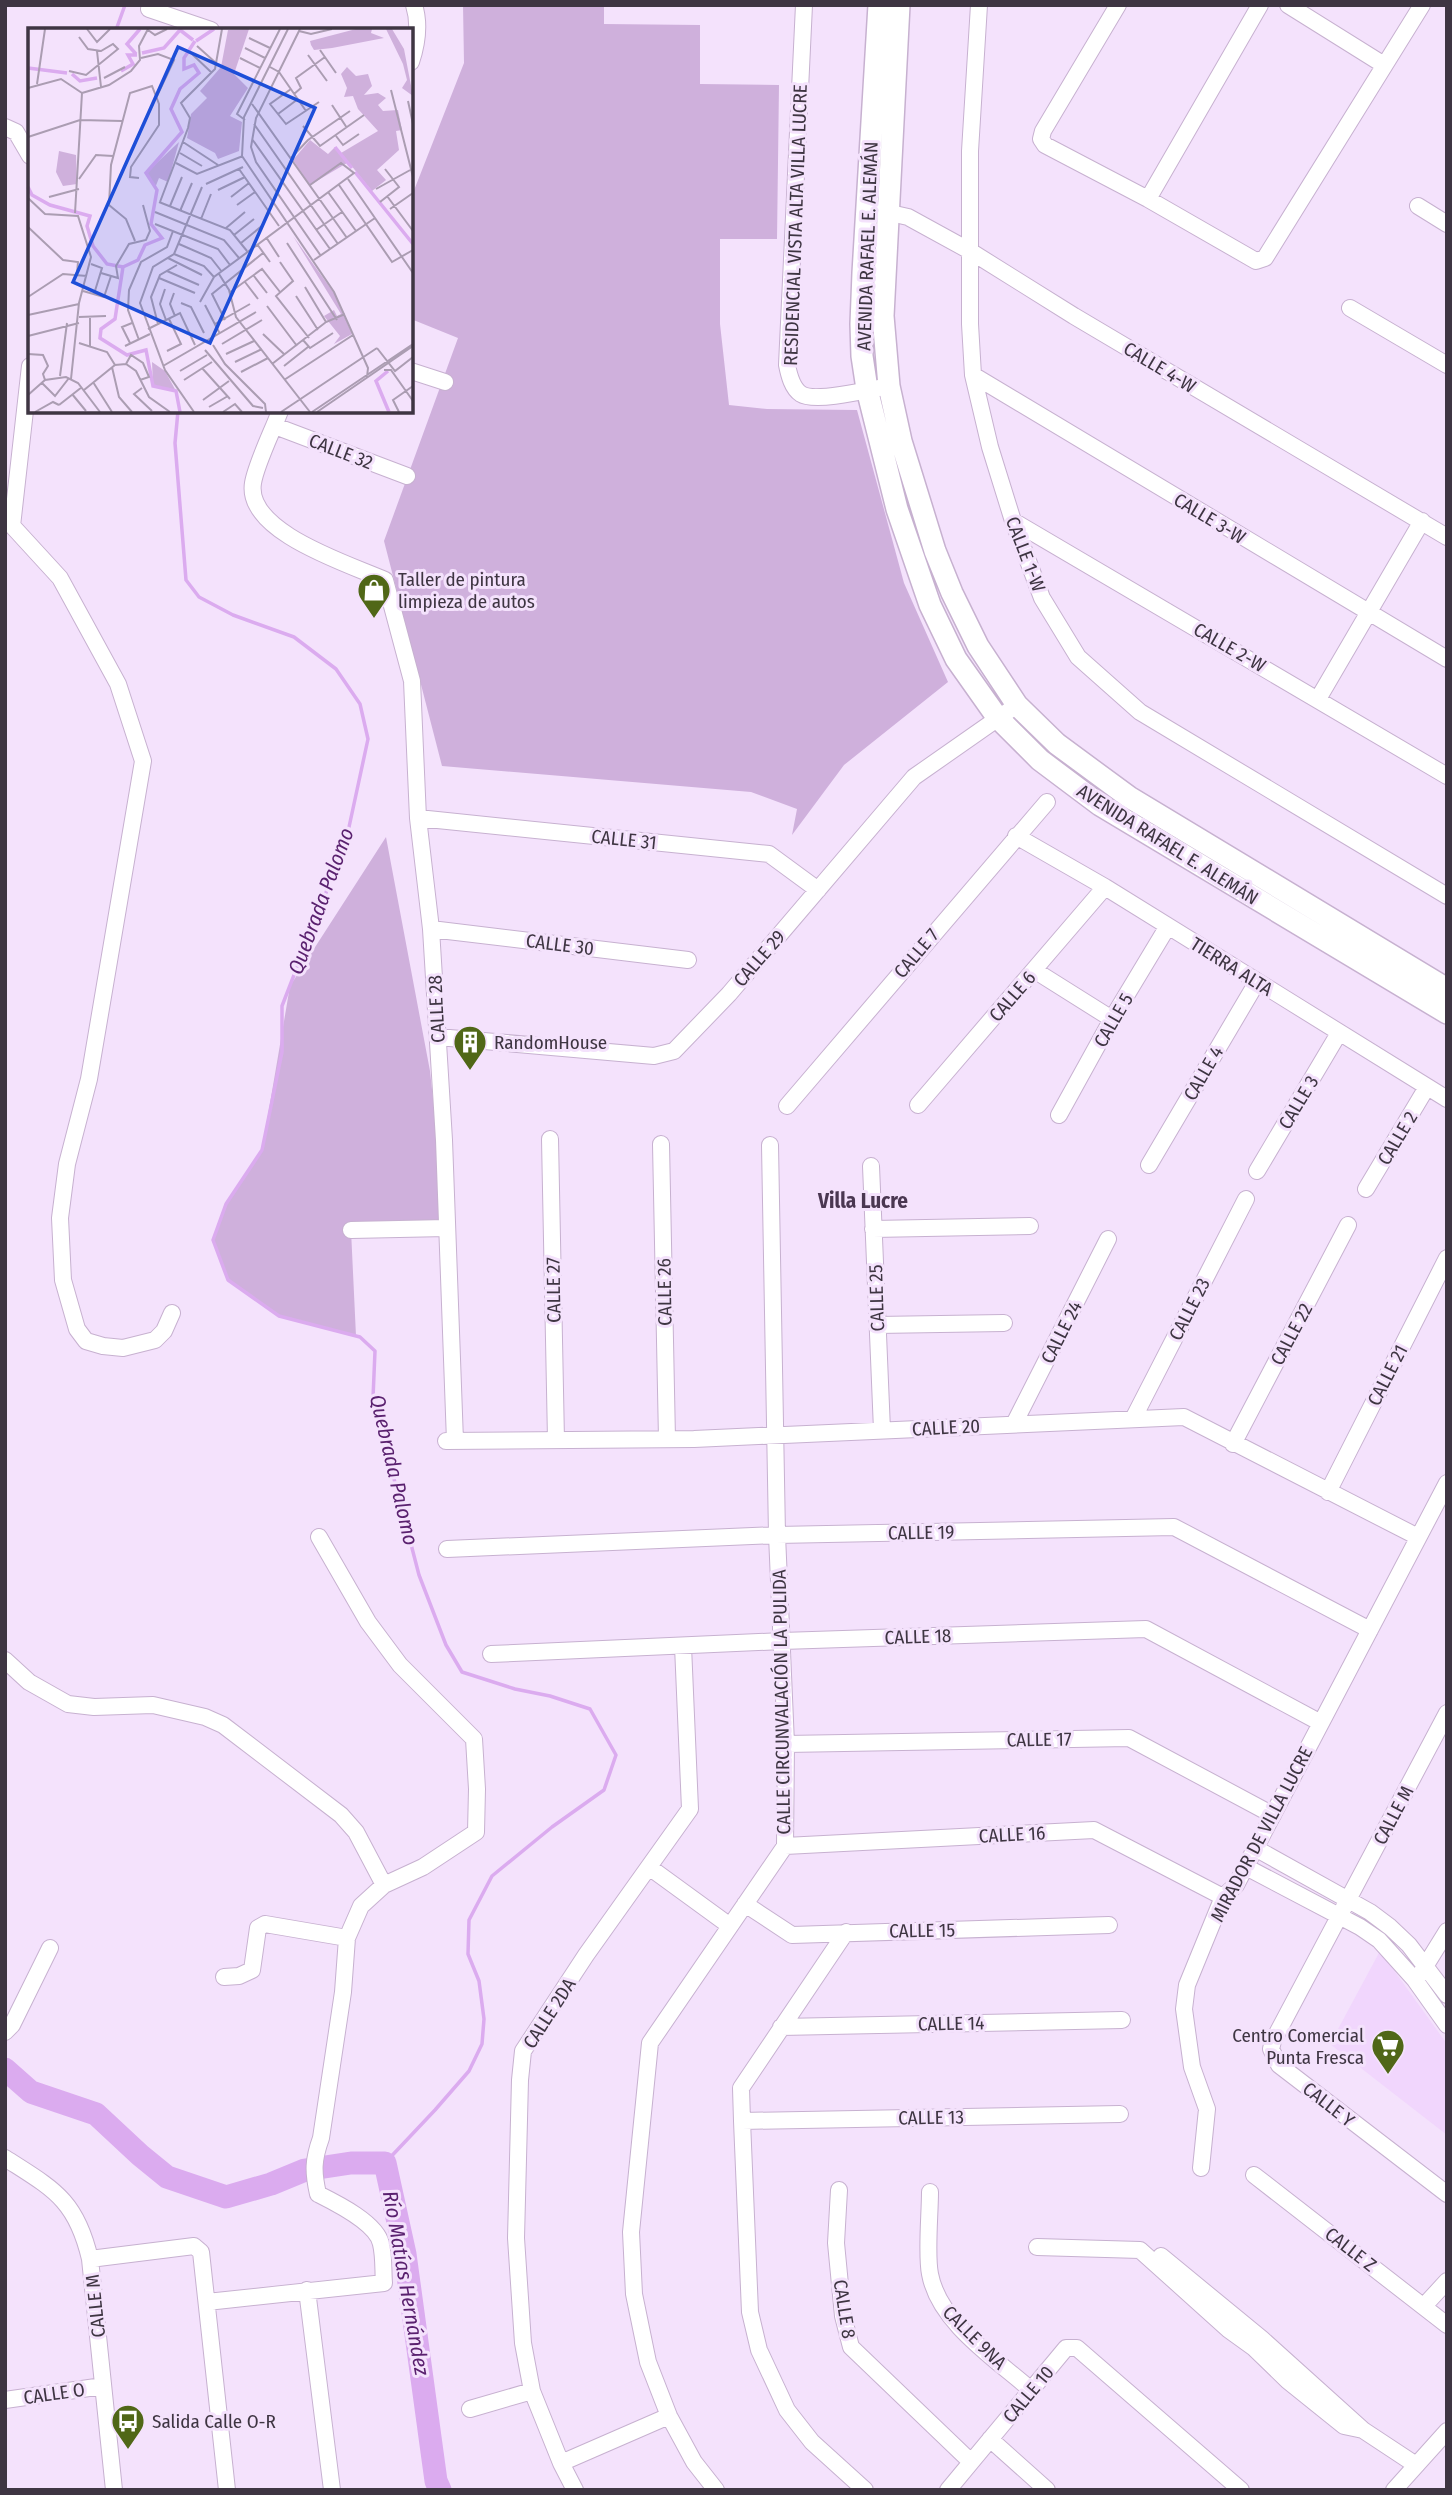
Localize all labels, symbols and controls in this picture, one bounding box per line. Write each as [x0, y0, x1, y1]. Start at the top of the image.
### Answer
inset map [28, 28, 413, 413]
street label: RESIDENCIAL VISTA ALTA VILLA LUCRE [779, 84, 812, 366]
street label: AVENIDA RAFAEL E. ALEMÁN [852, 141, 883, 351]
street label: CALLE 4-W [1119, 337, 1200, 398]
street label: CALLE 32 [306, 429, 376, 474]
street label: CALLE 3-W [1170, 488, 1250, 549]
street label: CALLE 1-W [1001, 513, 1050, 595]
place label: Taller de pintura limpieza de autos [398, 568, 535, 613]
shop icon: Taller de pintura limpieza de autos [355, 571, 393, 620]
street label: CALLE 2-W [1190, 618, 1270, 677]
street label: AVENIDA RAFAEL E. ALEMÁN [1073, 779, 1263, 910]
water label: Quebrada Palomo [282, 824, 360, 978]
street label: CALLE 31 [590, 825, 658, 854]
street label: CALLE 7 [889, 924, 944, 983]
street label: CALLE 29 [729, 925, 790, 991]
street label: CALLE 30 [525, 929, 595, 960]
street label: TIERRA ALTA [1186, 932, 1277, 1001]
street label: CALLE 6 [984, 966, 1041, 1026]
street label: CALLE 28 [423, 975, 450, 1043]
street label: CALLE 5 [1089, 989, 1138, 1051]
building icon: RandomHouse [451, 1023, 489, 1072]
place label: RandomHouse [494, 1031, 607, 1054]
street label: CALLE 4 [1179, 1042, 1228, 1105]
street label: CALLE 3 [1274, 1071, 1323, 1133]
street label: CALLE 2 [1373, 1107, 1422, 1169]
district label: Villa Lucre [817, 1188, 908, 1214]
street label: CALLE 27 [541, 1257, 566, 1323]
street label: CALLE 26 [652, 1258, 677, 1326]
street label: CALLE 25 [864, 1264, 889, 1332]
street label: CALLE 23 [1164, 1274, 1215, 1344]
street label: CALLE 24 [1036, 1297, 1087, 1367]
street label: CALLE 22 [1266, 1299, 1317, 1369]
street label: CALLE 21 [1362, 1341, 1412, 1410]
water label: Quebrada Palomo [364, 1392, 424, 1548]
street label: CALLE 20 [911, 1414, 981, 1441]
street label: CALLE 19 [888, 1520, 954, 1545]
street label: CALLE CIRCUNVALACIÓN LA PULIDA [768, 1569, 795, 1835]
street label: CALLE 18 [884, 1624, 952, 1649]
street label: CALLE 17 [1006, 1727, 1072, 1752]
street label: MIRADOR DE VILLA LUCRE [1205, 1743, 1317, 1926]
street label: CALLE M [1368, 1782, 1418, 1849]
street label: CALLE 16 [978, 1821, 1046, 1848]
street label: CALLE 15 [889, 1918, 955, 1943]
street label: CALLE 2DA [518, 1974, 581, 2053]
street label: CALLE 14 [918, 2011, 984, 2036]
place label: Centro Comercial Punta Fresca [1232, 2024, 1364, 2069]
supermarket icon: Centro Comercial Punta Fresca [1369, 2027, 1407, 2076]
street label: CALLE Y [1298, 2077, 1360, 2132]
street label: CALLE 13 [898, 2105, 964, 2130]
water label: Río Matías Hernández [377, 2189, 435, 2378]
street label: CALLE Z [1320, 2222, 1381, 2277]
street label: CALLE M [81, 2273, 110, 2339]
street label: CALLE 8 [829, 2278, 861, 2340]
street label: CALLE 9NA [938, 2301, 1011, 2374]
street label: CALLE 10 [998, 2361, 1059, 2427]
street label: CALLE O [22, 2378, 86, 2409]
bus stop icon: Salida Calle O-R [109, 2402, 147, 2451]
place label: Salida Calle O-R [152, 2410, 276, 2433]

